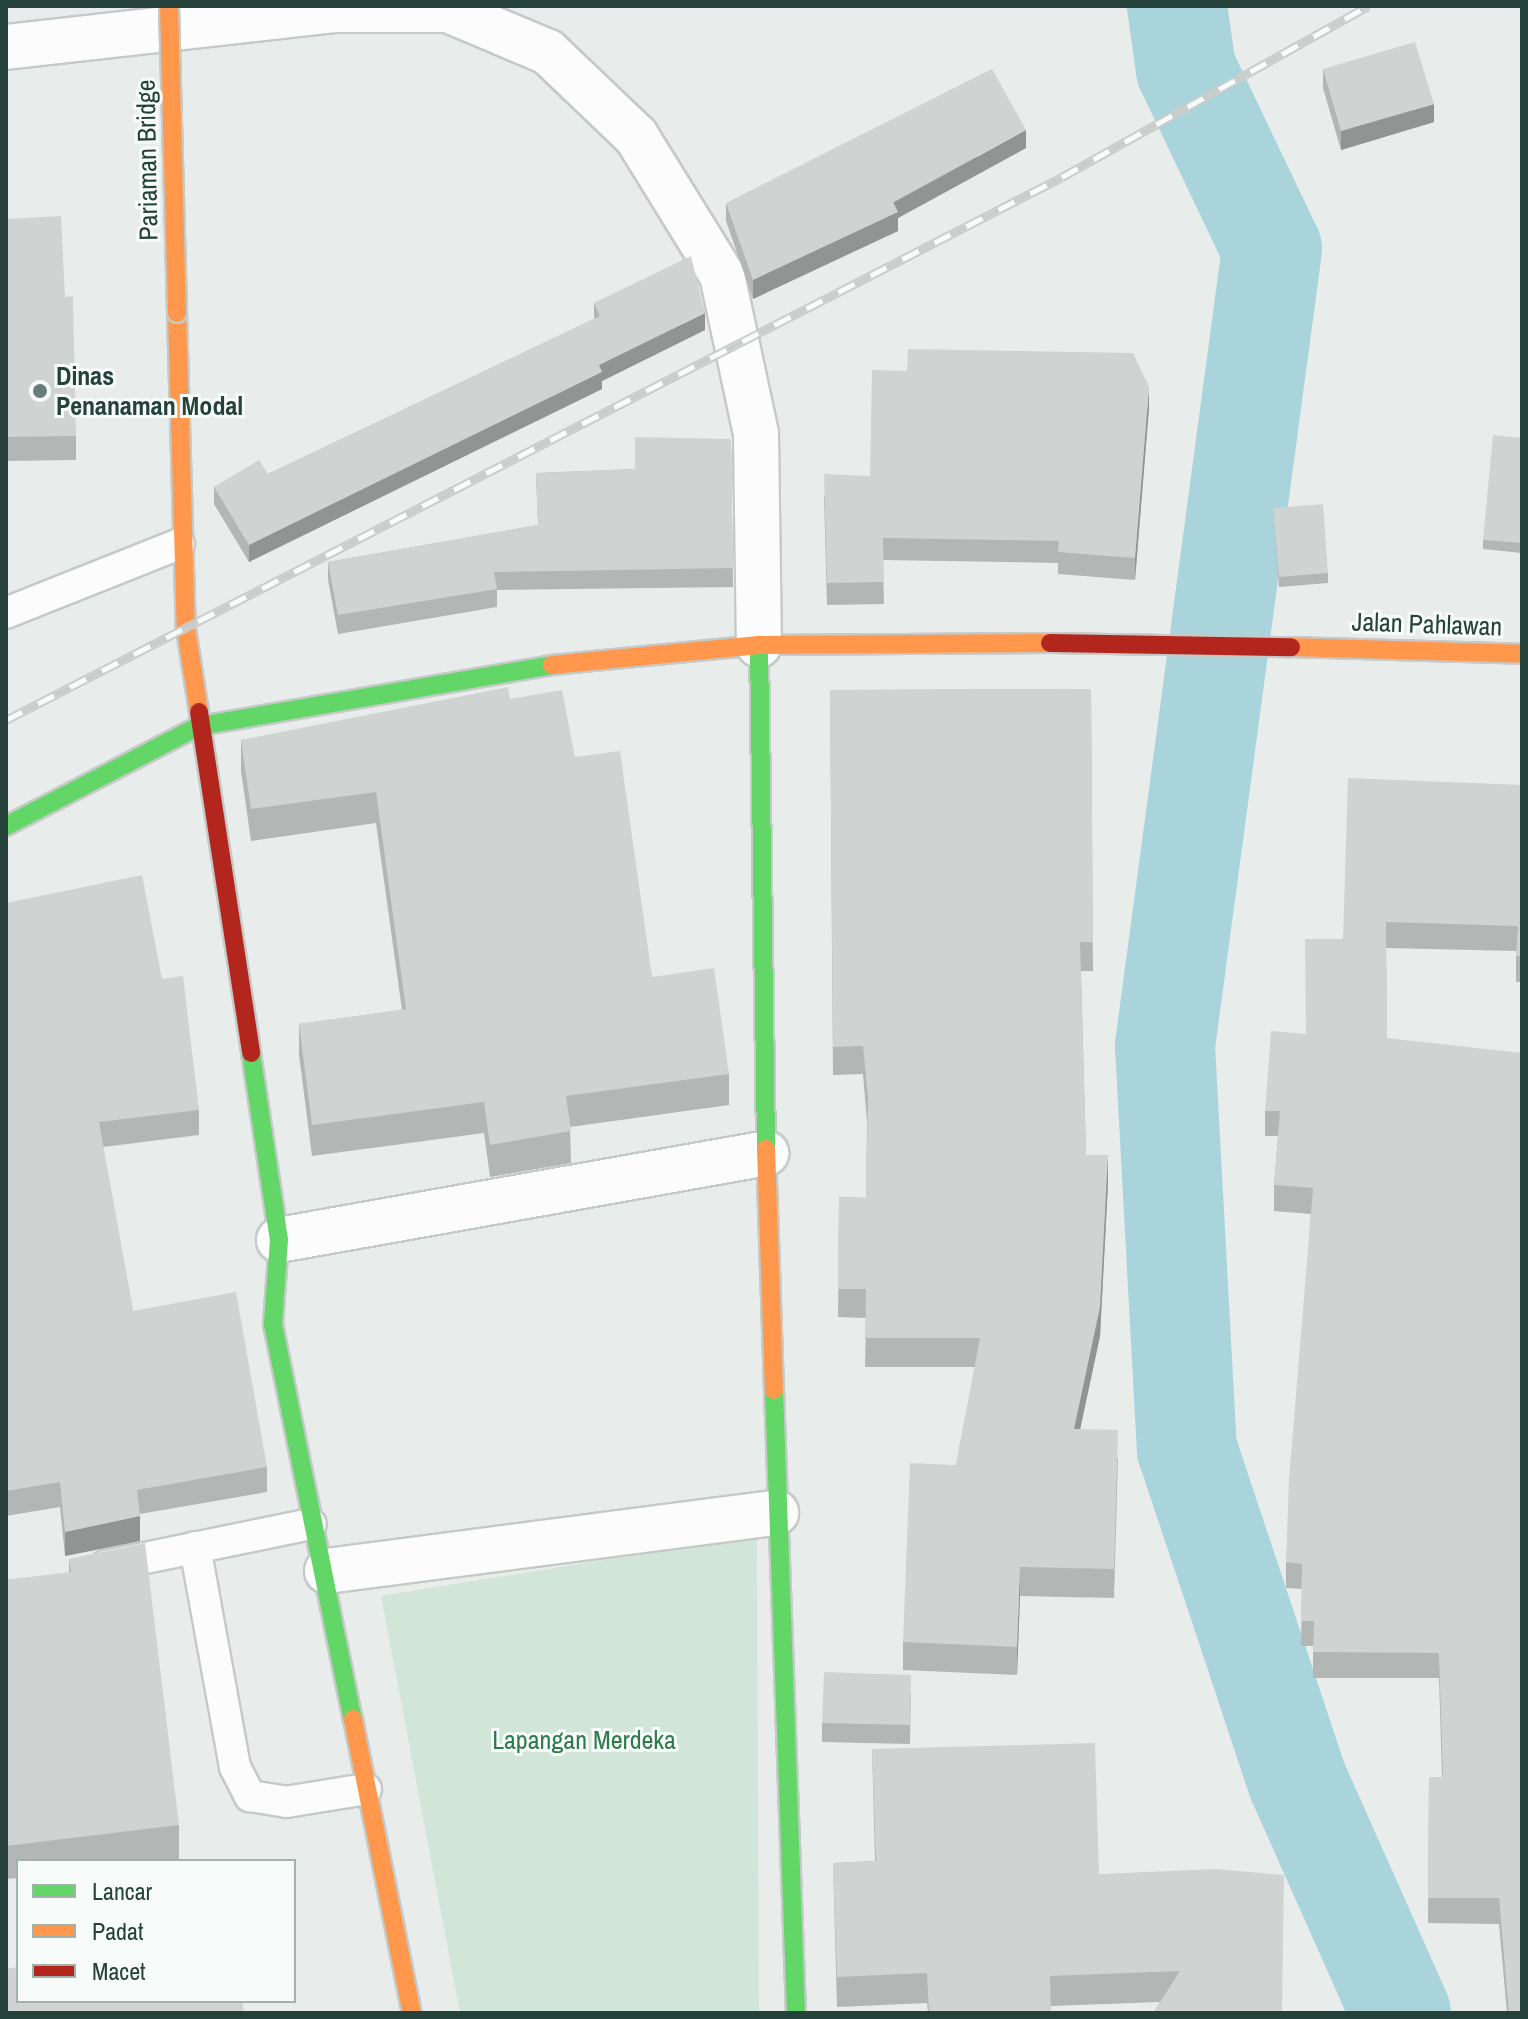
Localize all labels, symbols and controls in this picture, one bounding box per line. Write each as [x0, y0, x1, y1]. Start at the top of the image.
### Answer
street label: Pariaman Bridge [130, 79, 164, 241]
place label: Dinas Penanaman Modal [56, 360, 243, 422]
marker: Dinas Penanaman Modal [31, 382, 49, 400]
street label: Jalan Pahlawan [1351, 606, 1503, 642]
park label: Lapangan Merdeka [492, 1724, 676, 1756]
legend [16, 1859, 296, 2003]
text: Lancar [92, 1875, 152, 1907]
text: Padat [92, 1915, 143, 1947]
text: Macet [92, 1955, 146, 1987]

